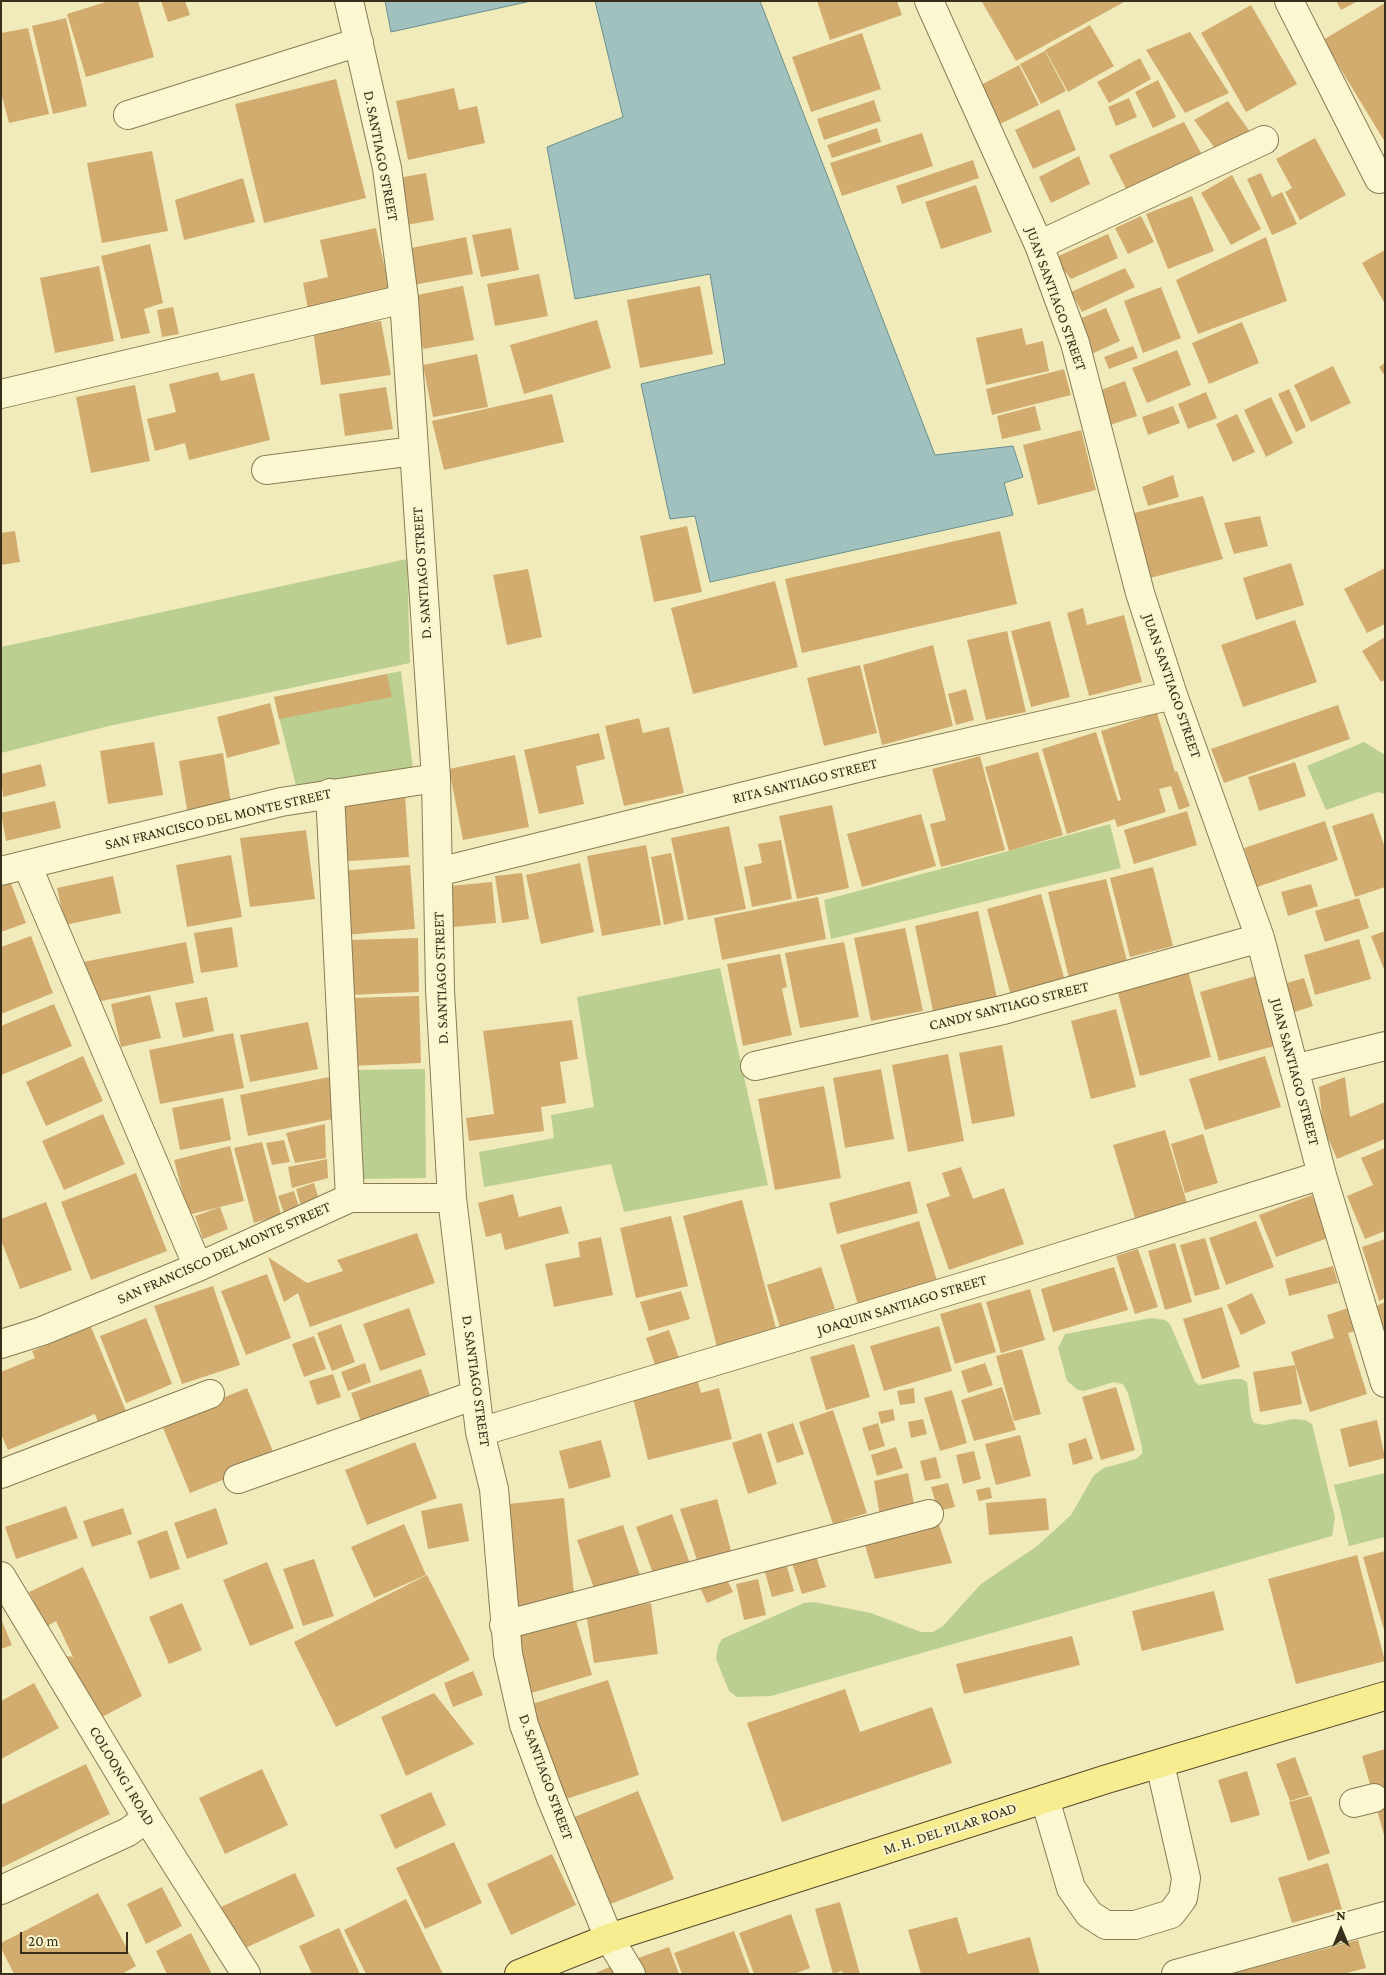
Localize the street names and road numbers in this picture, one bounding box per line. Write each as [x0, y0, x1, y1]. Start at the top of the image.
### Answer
street label: D. SANTIAGO STREET [360, 89, 402, 223]
street label: JUAN SANTIAGO STREET [1022, 225, 1090, 373]
street label: D. SANTIAGO STREET [408, 506, 436, 640]
street label: JUAN SANTIAGO STREET [1139, 611, 1205, 761]
street label: RITA SANTIAGO STREET [731, 754, 879, 808]
street label: SAN FRANCISCO DEL MONTE STREET [103, 784, 333, 854]
street label: D. SANTIAGO STREET [430, 911, 452, 1045]
street label: CANDY SANTIAGO STREET [927, 977, 1091, 1035]
street label: JUAN SANTIAGO STREET [1267, 996, 1323, 1148]
street label: SAN FRANCISCO DEL MONTE STREET [114, 1198, 334, 1308]
street label: JOAQUIN SANTIAGO STREET [815, 1271, 989, 1339]
street label: D. SANTIAGO STREET [458, 1314, 494, 1448]
street label: D. SANTIAGO STREET [515, 1712, 577, 1842]
street label: COLOONG 1 ROAD [85, 1723, 159, 1829]
street label: M. H. DEL PILAR ROAD [881, 1799, 1019, 1859]

